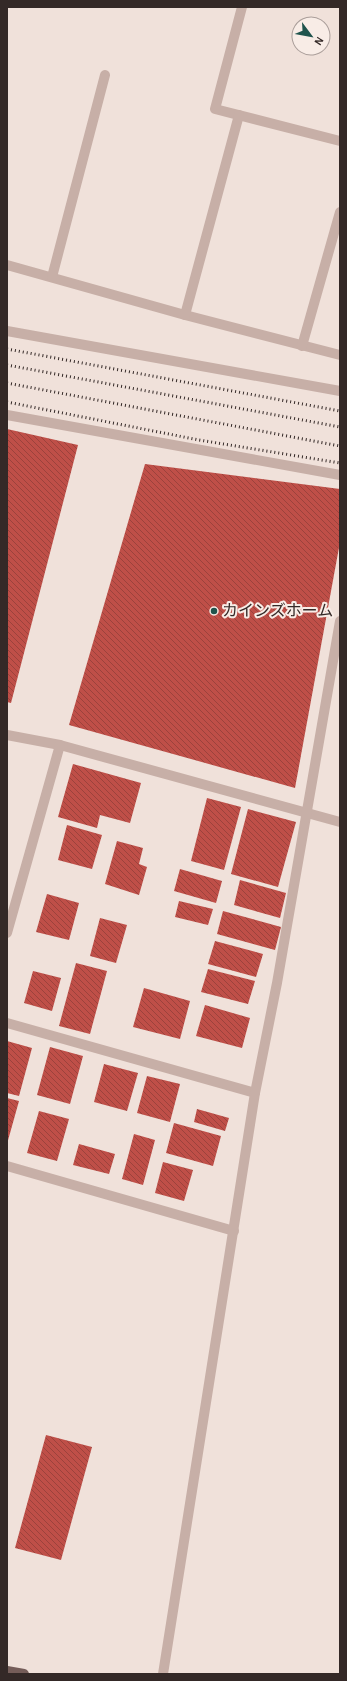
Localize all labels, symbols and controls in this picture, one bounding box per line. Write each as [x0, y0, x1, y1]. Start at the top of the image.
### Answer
north arrow [291, 16, 331, 56]
text: N [312, 35, 326, 47]
place label: カインズホーム [222, 602, 333, 619]
marker: カインズホーム [209, 606, 219, 616]

